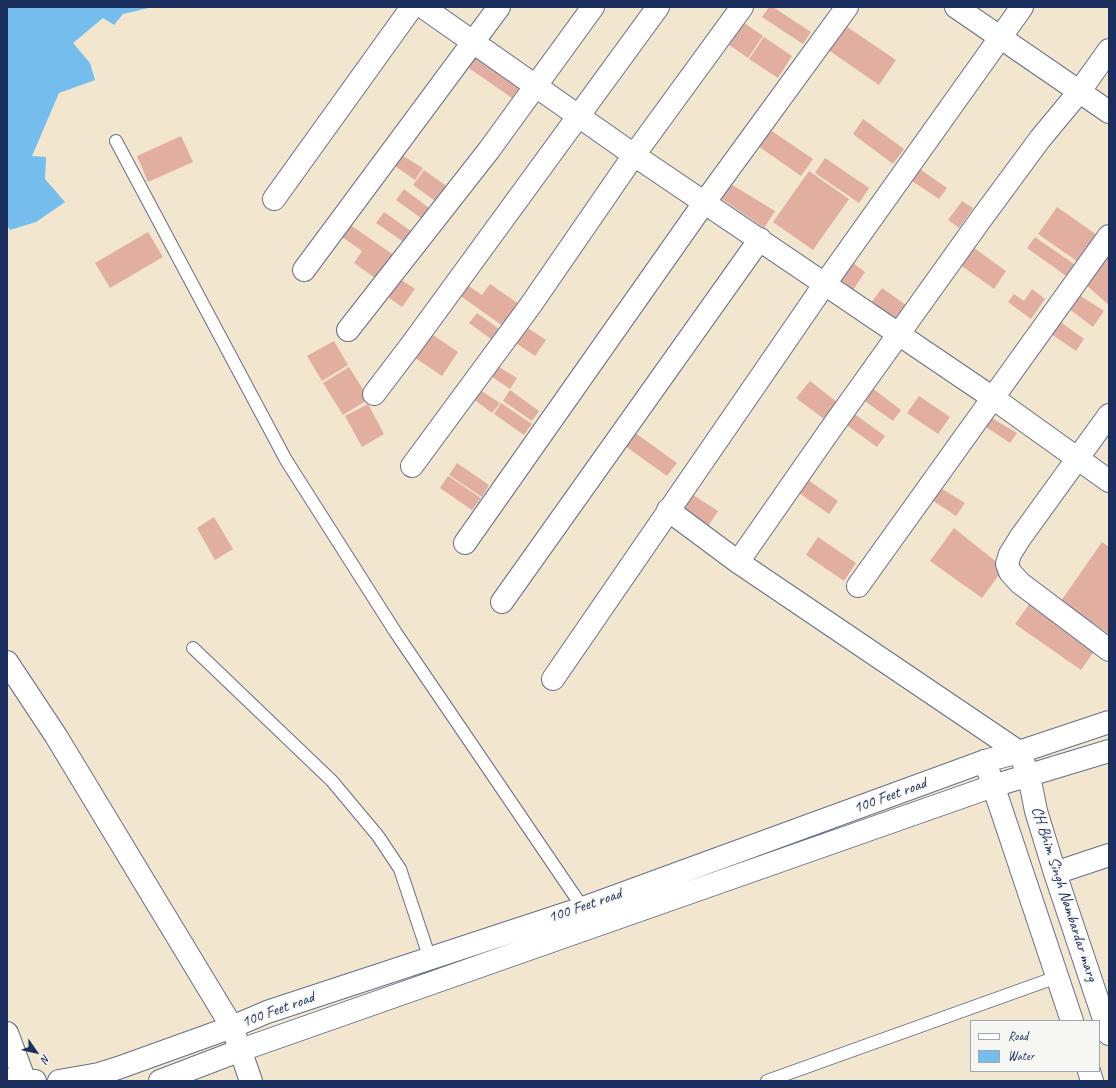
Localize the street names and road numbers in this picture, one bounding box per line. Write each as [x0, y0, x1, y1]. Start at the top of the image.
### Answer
street label: 100 Feet road [851, 774, 929, 818]
street label: CH Bhim Singh Nambardar marg [1027, 804, 1101, 984]
street label: 100 Feet road [546, 885, 624, 927]
street label: 100 Feet road [239, 988, 317, 1032]

